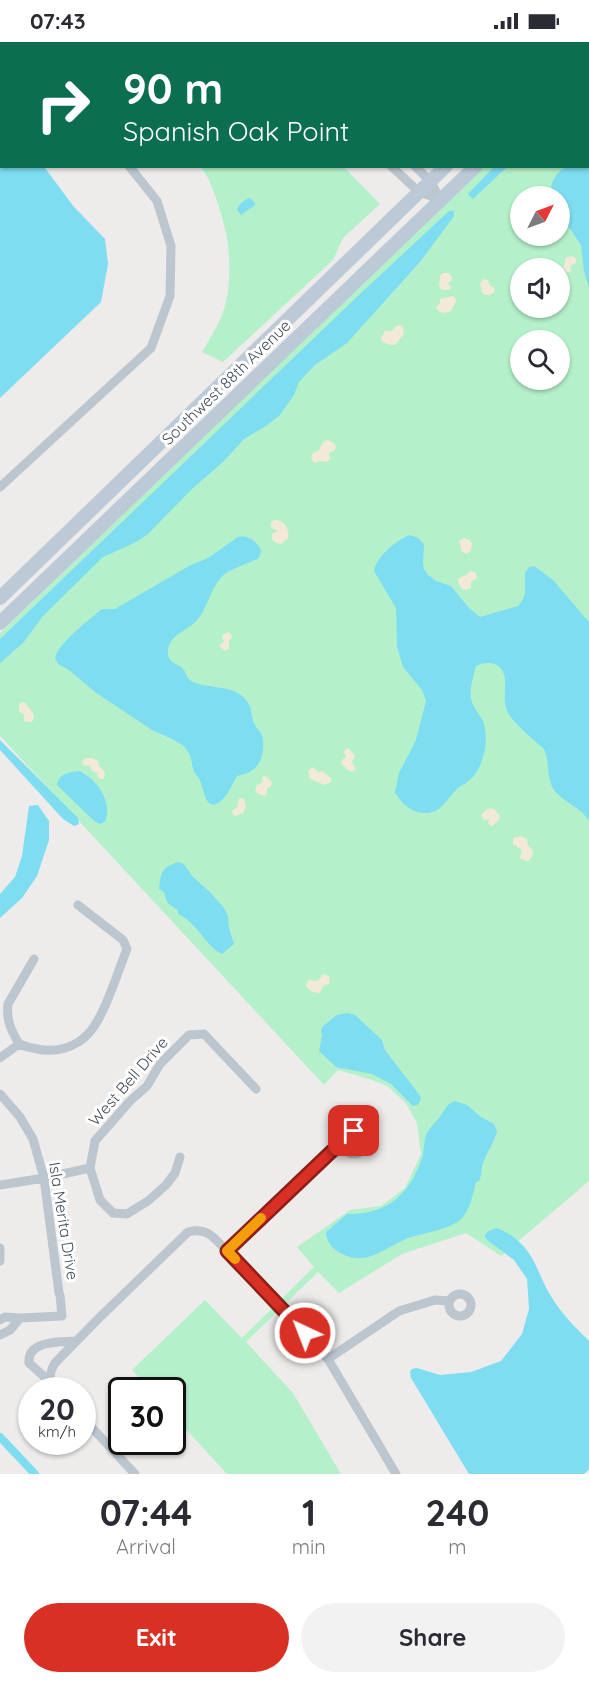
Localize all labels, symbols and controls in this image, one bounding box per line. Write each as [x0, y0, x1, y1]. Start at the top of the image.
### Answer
text: 07:43 [30, 7, 85, 35]
text: 90 m [123, 62, 223, 115]
icon: right [24, 66, 102, 144]
text: Spanish Oak Point [123, 114, 349, 148]
north arrow [510, 186, 570, 246]
map controls [510, 186, 570, 390]
button: sound [510, 258, 570, 318]
street label: Southwest 88th Avenue [157, 315, 295, 449]
button: search [510, 330, 570, 390]
street label: West Bell Drive [84, 1032, 172, 1130]
pin [328, 1105, 379, 1156]
icon: arrive [337, 1114, 370, 1147]
street label: Isla Merita Drive [45, 1161, 83, 1281]
position arrow [273, 1301, 337, 1365]
speed limit sign: 30 [108, 1377, 186, 1455]
text: 20 [39, 1390, 75, 1428]
text: km/h [38, 1422, 76, 1441]
text: 07:44 [100, 1490, 192, 1535]
text: 1 [302, 1490, 316, 1535]
text: 240 [426, 1490, 489, 1535]
text: Arrival [116, 1534, 176, 1559]
text: min [292, 1534, 326, 1559]
text: m [448, 1534, 467, 1559]
button: Exit [24, 1603, 289, 1672]
button: Share [301, 1603, 565, 1672]

